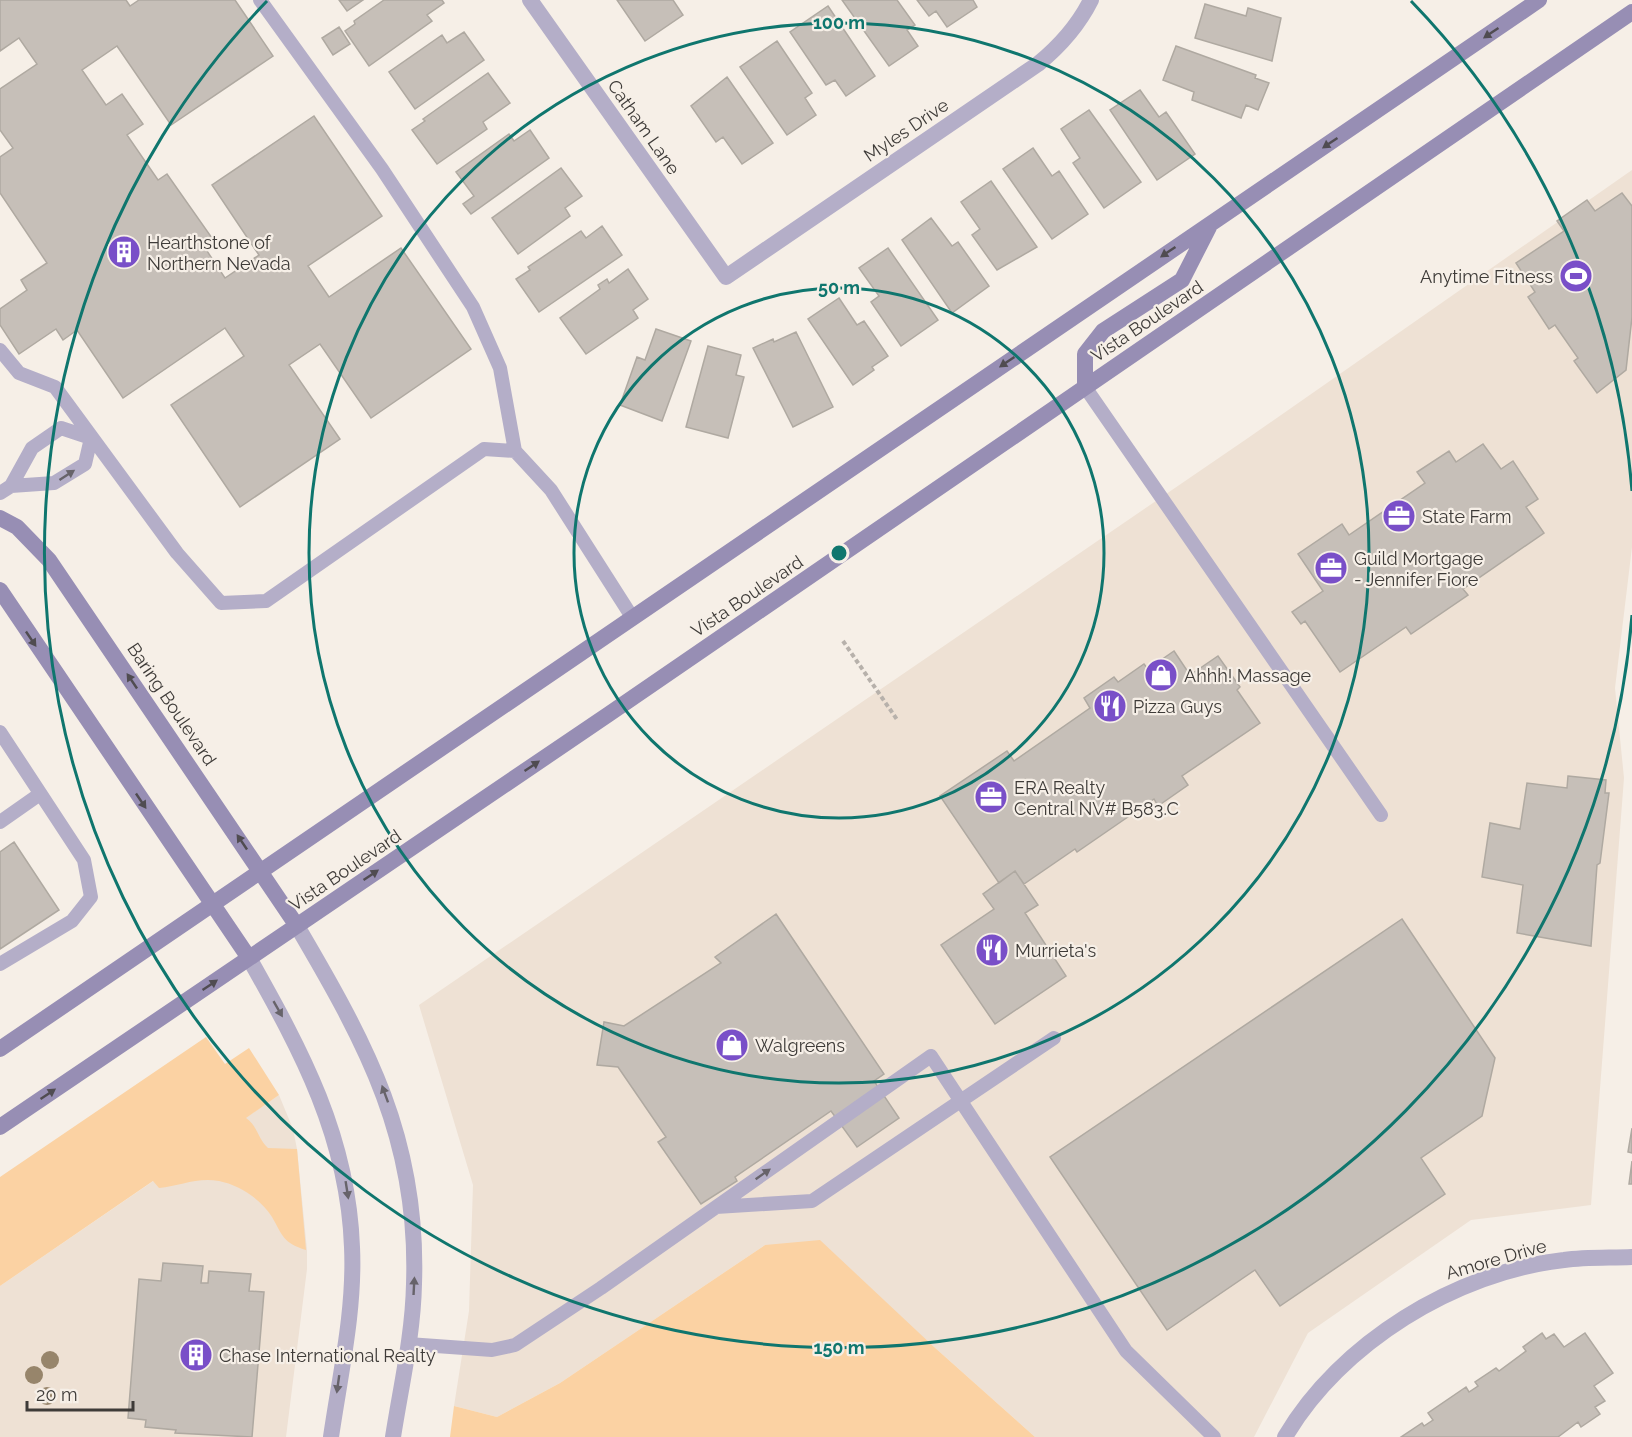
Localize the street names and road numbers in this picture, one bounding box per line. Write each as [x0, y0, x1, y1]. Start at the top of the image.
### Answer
street label: Catham Lane [604, 76, 685, 179]
street label: Myles Drive [860, 94, 953, 166]
street label: Vista Boulevard [1087, 276, 1207, 366]
street label: Vista Boulevard [687, 551, 807, 641]
street label: Baring Boulevard [123, 639, 221, 769]
street label: Vista Boulevard [285, 825, 405, 915]
street label: Amore Drive [1443, 1235, 1549, 1283]

